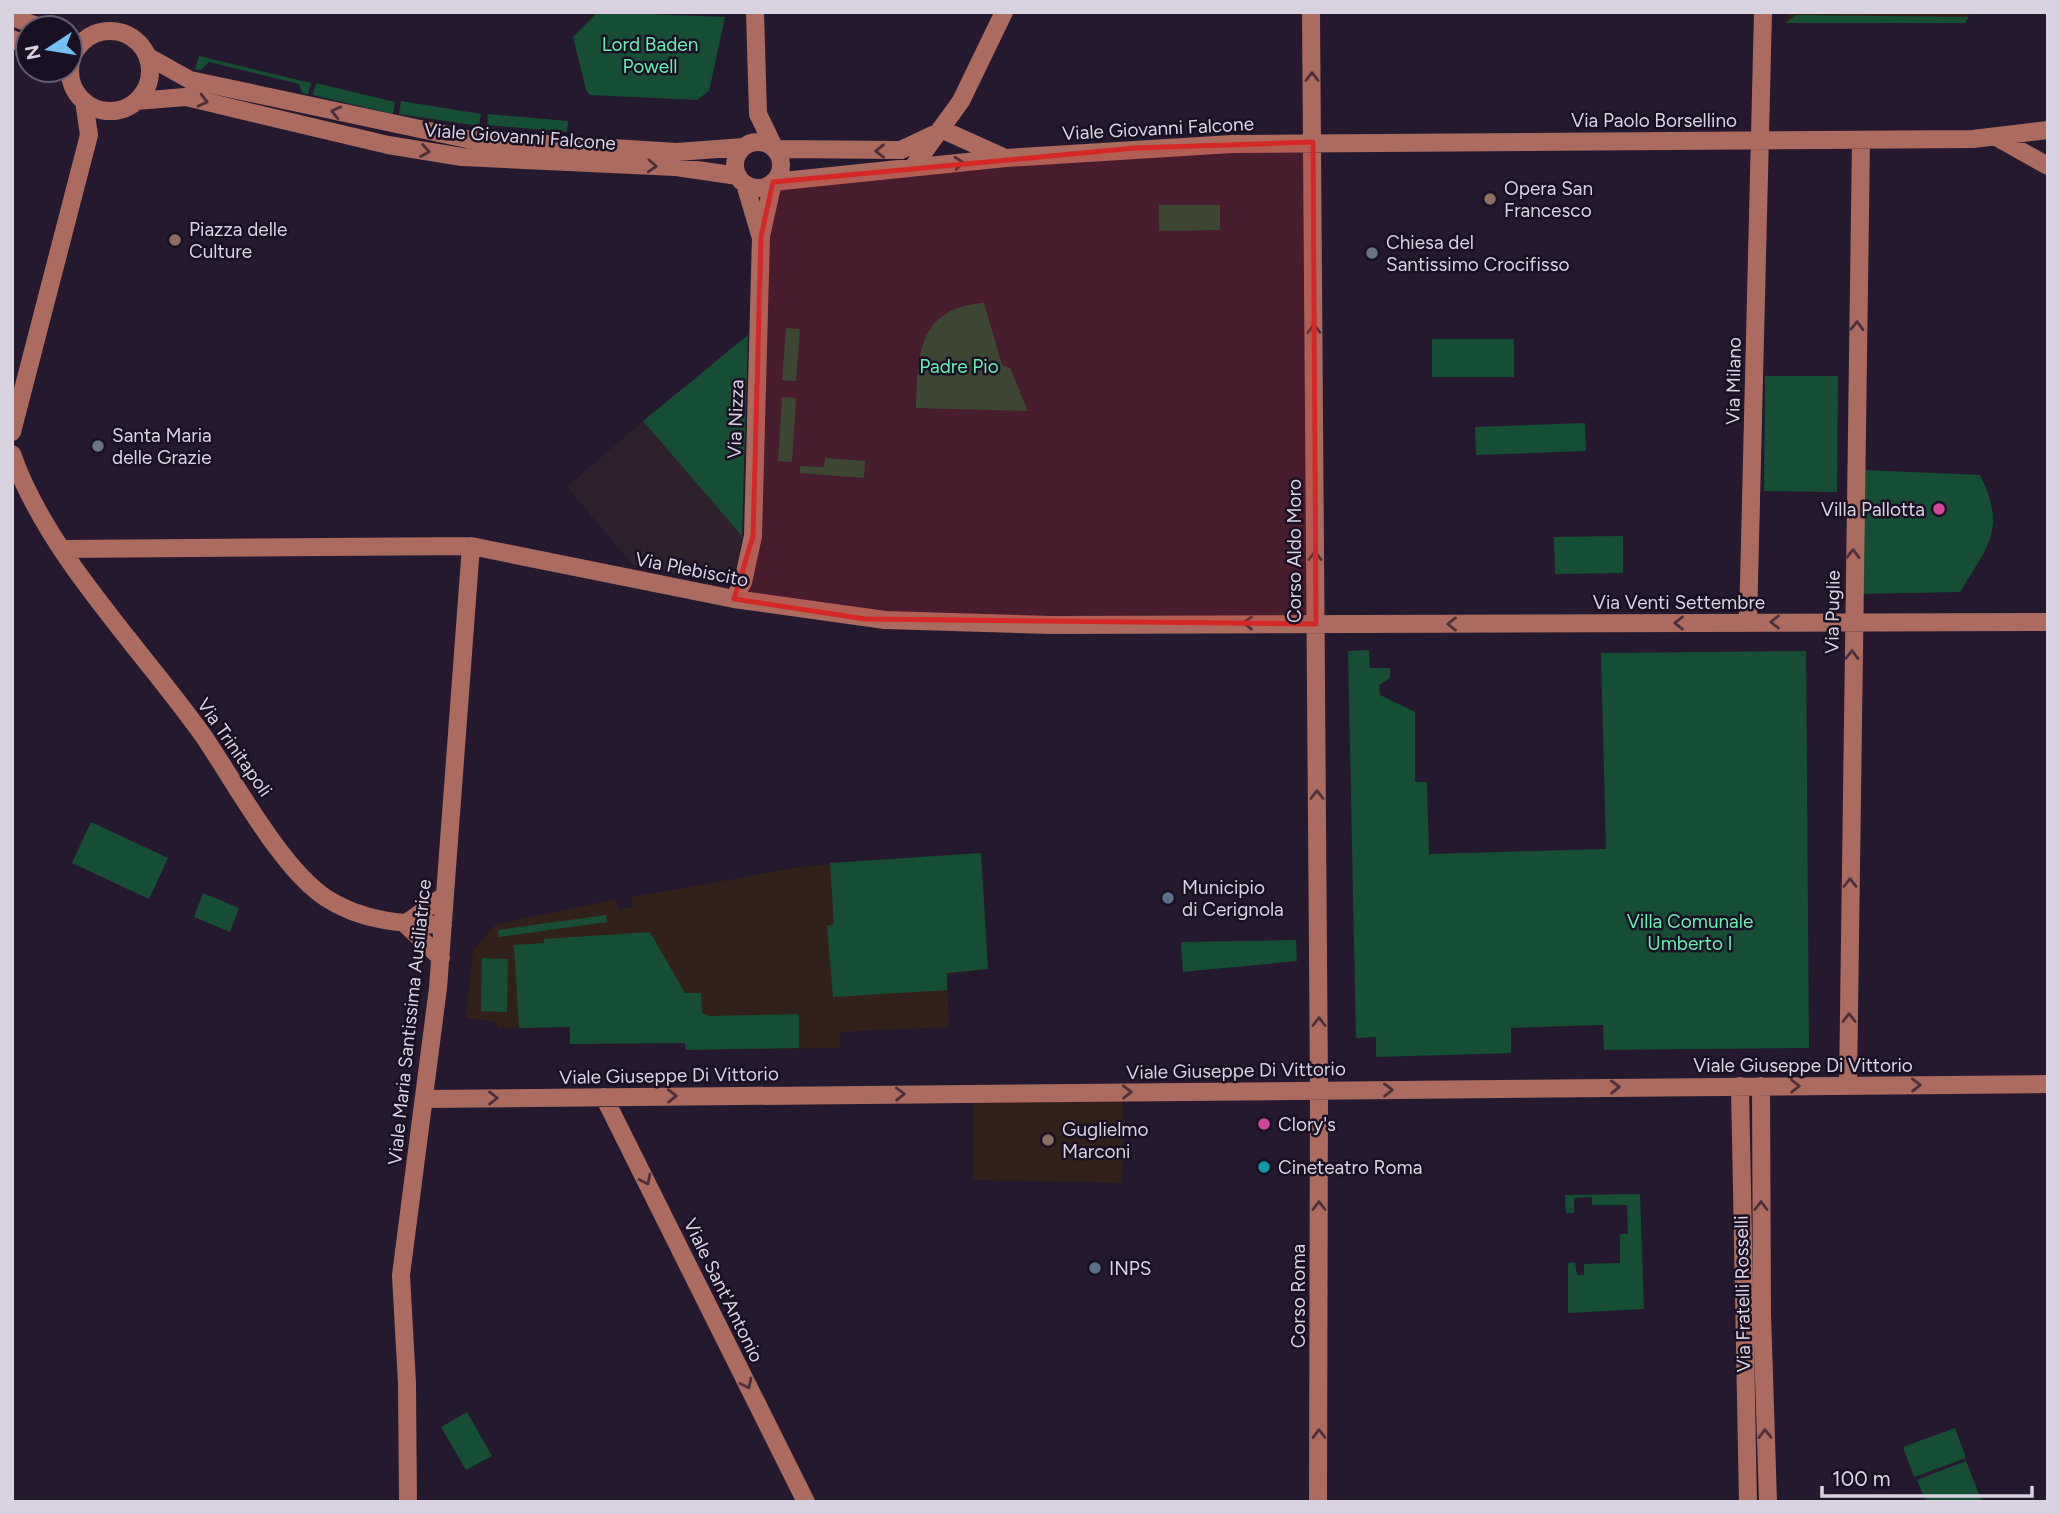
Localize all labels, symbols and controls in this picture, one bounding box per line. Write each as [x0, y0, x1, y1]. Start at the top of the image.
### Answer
north arrow [14, 14, 84, 84]
park label: Lord Baden Powell [602, 33, 698, 78]
text: N [20, 43, 46, 62]
one-way arrow [1304, 72, 1320, 82]
one-way arrow [197, 93, 209, 107]
one-way arrow [330, 106, 342, 120]
street label: Via Paolo Borsellino [1571, 109, 1737, 132]
street label: Viale Giovanni Falcone [1061, 112, 1255, 145]
street label: Viale Giovanni Falcone [423, 118, 617, 155]
one-way arrow [419, 143, 431, 158]
one-way arrow [874, 143, 884, 159]
one-way arrow [953, 155, 965, 170]
one-way arrow [647, 158, 658, 173]
place label: Opera San Francesco [1504, 177, 1593, 222]
marker: Opera San Francesco [1482, 191, 1498, 207]
place label: Piazza delle Culture [189, 218, 287, 263]
place label: Chiesa del Santissimo Crocifisso [1386, 231, 1570, 276]
marker: Piazza delle Culture [167, 232, 183, 248]
marker: Chiesa del Santissimo Crocifisso [1364, 245, 1380, 261]
one-way arrow [1849, 321, 1865, 331]
one-way arrow [1306, 323, 1322, 333]
street label: Via Milano [1721, 337, 1746, 425]
park label: Padre Pio [919, 355, 999, 378]
street label: Via Nizza [723, 379, 748, 459]
place label: Santa Maria delle Grazie [112, 424, 212, 469]
marker: Santa Maria delle Grazie [90, 438, 106, 454]
street label: Corso Aldo Moro [1283, 479, 1306, 623]
place label: Villa Pallotta [1821, 498, 1925, 521]
marker: Villa Pallotta [1931, 501, 1947, 517]
street label: Via Plebiscito [633, 547, 750, 592]
one-way arrow [1846, 548, 1861, 559]
one-way arrow [1308, 550, 1323, 561]
street label: Via Puglie [1820, 570, 1845, 654]
street label: Via Venti Settembre [1593, 591, 1765, 614]
one-way arrow [1770, 614, 1780, 630]
one-way arrow [1674, 615, 1684, 631]
one-way arrow [1242, 616, 1253, 631]
one-way arrow [1446, 616, 1457, 632]
one-way arrow [1844, 649, 1860, 660]
street label: Via Trinitapoli [192, 694, 277, 801]
one-way arrow [1309, 789, 1325, 799]
place label: Municipio di Cerignola [1182, 876, 1284, 921]
one-way arrow [1842, 877, 1858, 887]
street label: Viale Maria Santissima Ausiliatrice [383, 878, 436, 1166]
marker: Municipio di Cerignola [1160, 890, 1176, 906]
park label: Villa Comunale Umberto I [1627, 910, 1753, 955]
one-way arrow [1841, 1013, 1857, 1023]
one-way arrow [1311, 1016, 1327, 1027]
street label: Viale Giuseppe Di Vittorio [1693, 1054, 1913, 1077]
street label: Viale Giuseppe Di Vittorio [1126, 1057, 1346, 1084]
street label: Viale Giuseppe Di Vittorio [559, 1062, 779, 1089]
one-way arrow [1912, 1077, 1922, 1093]
one-way arrow [1790, 1078, 1801, 1094]
one-way arrow [1610, 1080, 1621, 1095]
one-way arrow [1382, 1082, 1393, 1097]
one-way arrow [1123, 1084, 1133, 1100]
one-way arrow [895, 1086, 906, 1102]
one-way arrow [668, 1088, 678, 1104]
one-way arrow [489, 1090, 499, 1106]
place label: Clory's [1278, 1113, 1336, 1136]
marker: Clory's [1256, 1116, 1272, 1132]
place label: Guglielmo Marconi [1062, 1118, 1149, 1163]
marker: Guglielmo Marconi [1040, 1132, 1056, 1148]
place label: Cineteatro Roma [1278, 1156, 1422, 1179]
marker: Cineteatro Roma [1256, 1159, 1272, 1175]
one-way arrow [637, 1173, 651, 1185]
one-way arrow [1311, 1200, 1327, 1211]
one-way arrow [1753, 1200, 1769, 1211]
street label: Viale Sant'Antonio [679, 1215, 768, 1366]
street label: Via Fratelli Rosselli [1730, 1215, 1755, 1373]
street label: Corso Roma [1287, 1244, 1310, 1348]
place label: INPS [1109, 1257, 1152, 1280]
marker: INPS [1087, 1260, 1103, 1276]
one-way arrow [738, 1377, 752, 1389]
one-way arrow [1311, 1428, 1326, 1439]
one-way arrow [1758, 1428, 1773, 1439]
scale bar [1822, 1454, 2032, 1498]
text: 100 m [1832, 1466, 1891, 1491]

